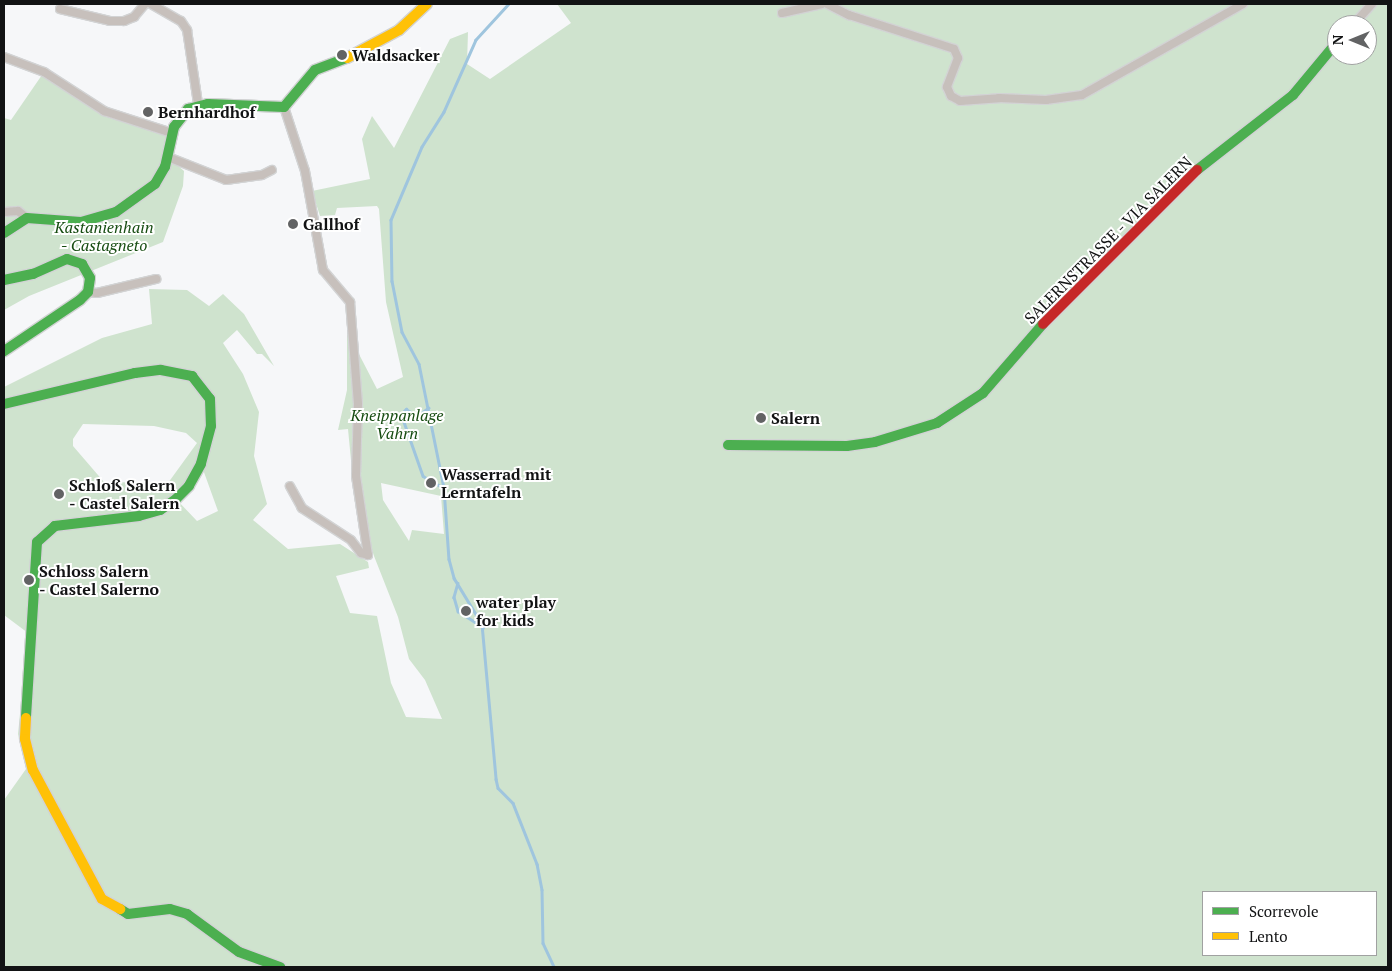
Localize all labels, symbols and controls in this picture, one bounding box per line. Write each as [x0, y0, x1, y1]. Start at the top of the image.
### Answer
north arrow [1327, 15, 1377, 65]
text: N [1328, 35, 1347, 45]
place label: Waldsacker [352, 45, 440, 65]
marker: Waldsacker [336, 49, 348, 61]
place label: Bernhardhof [158, 102, 256, 122]
marker: Bernhardhof [142, 106, 154, 118]
street label: SALERNSTRASSE - VIA SALERN [1020, 152, 1196, 328]
place label: Gallhof [303, 214, 360, 234]
park label: Kastanienhain - Castagneto [55, 217, 153, 255]
marker: Gallhof [287, 218, 299, 230]
park label: Kneippanlage Vahrn [350, 405, 444, 443]
place label: Salern [771, 408, 820, 428]
marker: Salern [755, 412, 767, 424]
place label: Wasserrad mit Lerntafeln [441, 464, 551, 502]
place label: Schloß Salern - Castel Salern [69, 475, 180, 513]
marker: Wasserrad mit Lerntafeln [425, 477, 437, 489]
marker: Schloß Salern - Castel Salern [53, 488, 65, 500]
place label: Schloss Salern - Castel Salerno [39, 561, 160, 599]
marker: Schloss Salern - Castel Salerno [23, 574, 35, 586]
place label: water play for kids [476, 592, 556, 630]
marker: water play for kids [460, 605, 472, 617]
legend [1202, 891, 1377, 956]
text: Scorrevole [1249, 901, 1319, 921]
text: Lento [1249, 926, 1288, 946]

